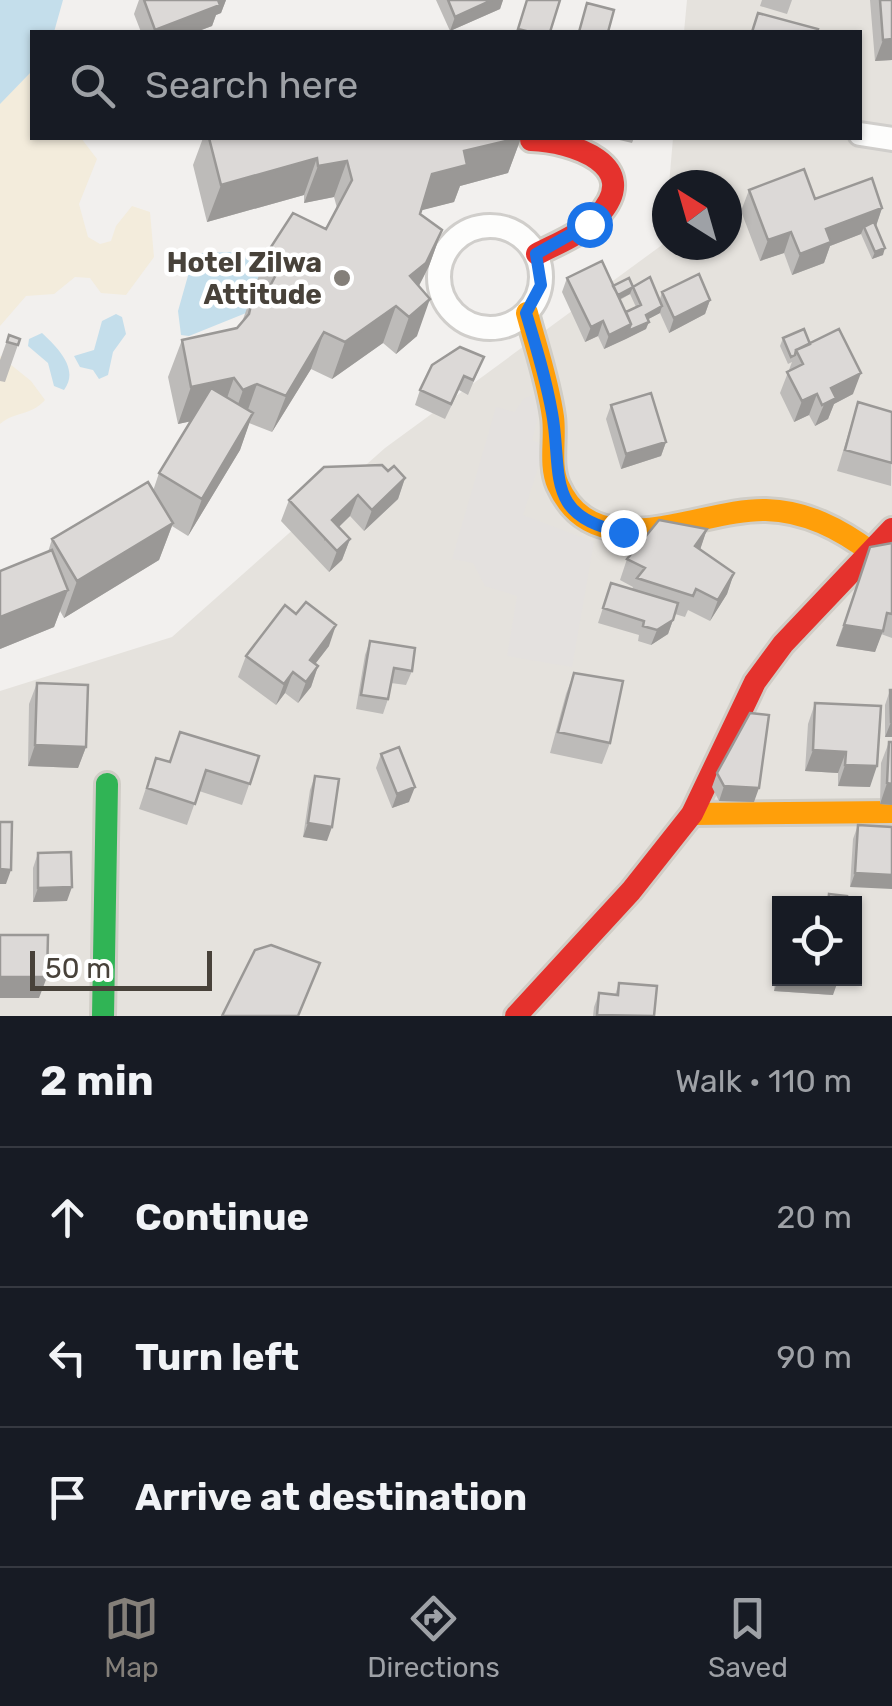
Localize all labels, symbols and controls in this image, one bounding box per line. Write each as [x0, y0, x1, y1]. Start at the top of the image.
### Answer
search box [30, 30, 862, 140]
icon: search [65, 58, 120, 113]
text: Search here [145, 62, 358, 108]
north arrow [652, 170, 742, 260]
route start [567, 202, 613, 248]
place label: Hotel Zilwa Attitude [167, 246, 322, 311]
marker: Hotel Zilwa Attitude [331, 267, 353, 289]
route end [601, 510, 647, 556]
map controls [772, 896, 862, 986]
button: locate [772, 896, 862, 986]
scale bar [30, 946, 212, 990]
text: 50 m [45, 952, 111, 985]
text: 2 min [40, 1056, 154, 1106]
text: Walk · 110 m [675, 1062, 852, 1100]
icon: ahead [40, 1190, 95, 1245]
text: Continue [135, 1194, 309, 1240]
text: 20 m [777, 1198, 852, 1236]
icon: left [40, 1330, 95, 1385]
text: Turn left [135, 1334, 299, 1380]
text: 90 m [776, 1338, 852, 1376]
icon: arrive [40, 1470, 95, 1525]
text: Arrive at destination [135, 1474, 527, 1520]
tab: Map [104, 1591, 159, 1684]
tab: Directions [367, 1591, 500, 1684]
tab: Saved [708, 1591, 788, 1684]

